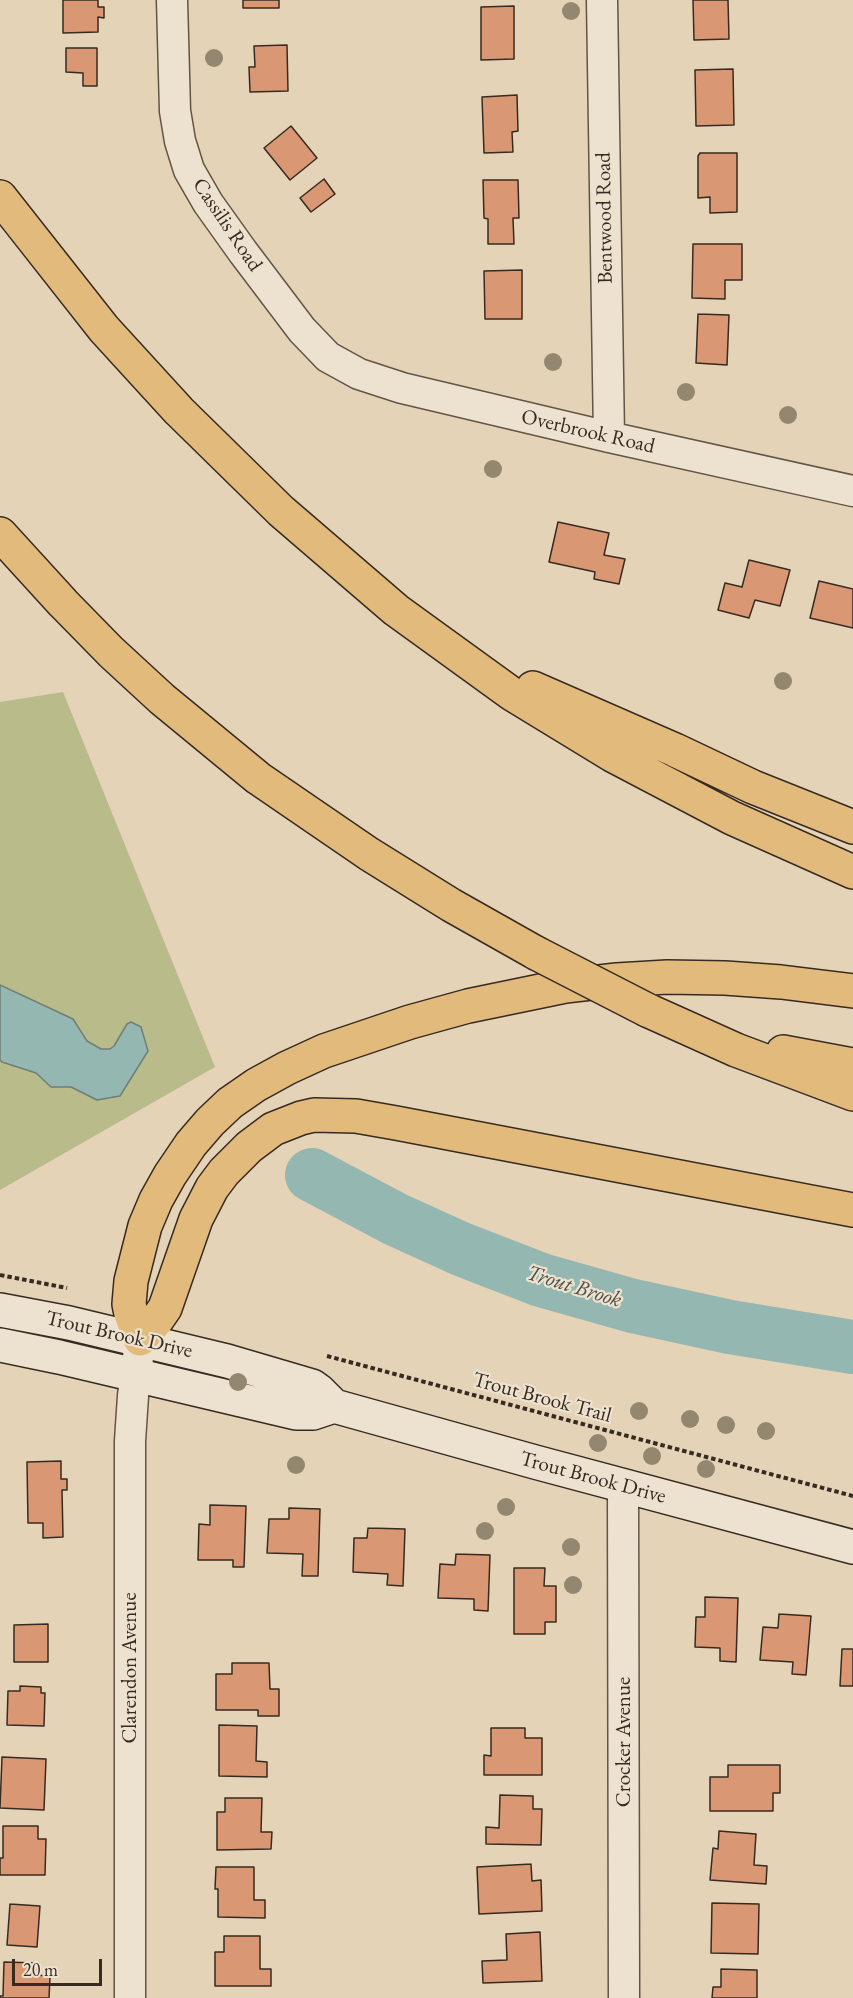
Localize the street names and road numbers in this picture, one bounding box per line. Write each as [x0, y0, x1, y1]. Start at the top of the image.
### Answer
street label: Bentwood Road [591, 152, 619, 284]
street label: Cassilis Road [187, 174, 267, 276]
street label: Overbrook Road [519, 404, 657, 460]
street label: Trout Brook Drive [43, 1306, 195, 1364]
street label: Trout Brook Trail [470, 1367, 614, 1429]
street label: Trout Brook Drive [517, 1446, 669, 1510]
street label: Clarendon Avenue [117, 1592, 143, 1744]
street label: Crocker Avenue [611, 1677, 637, 1807]

